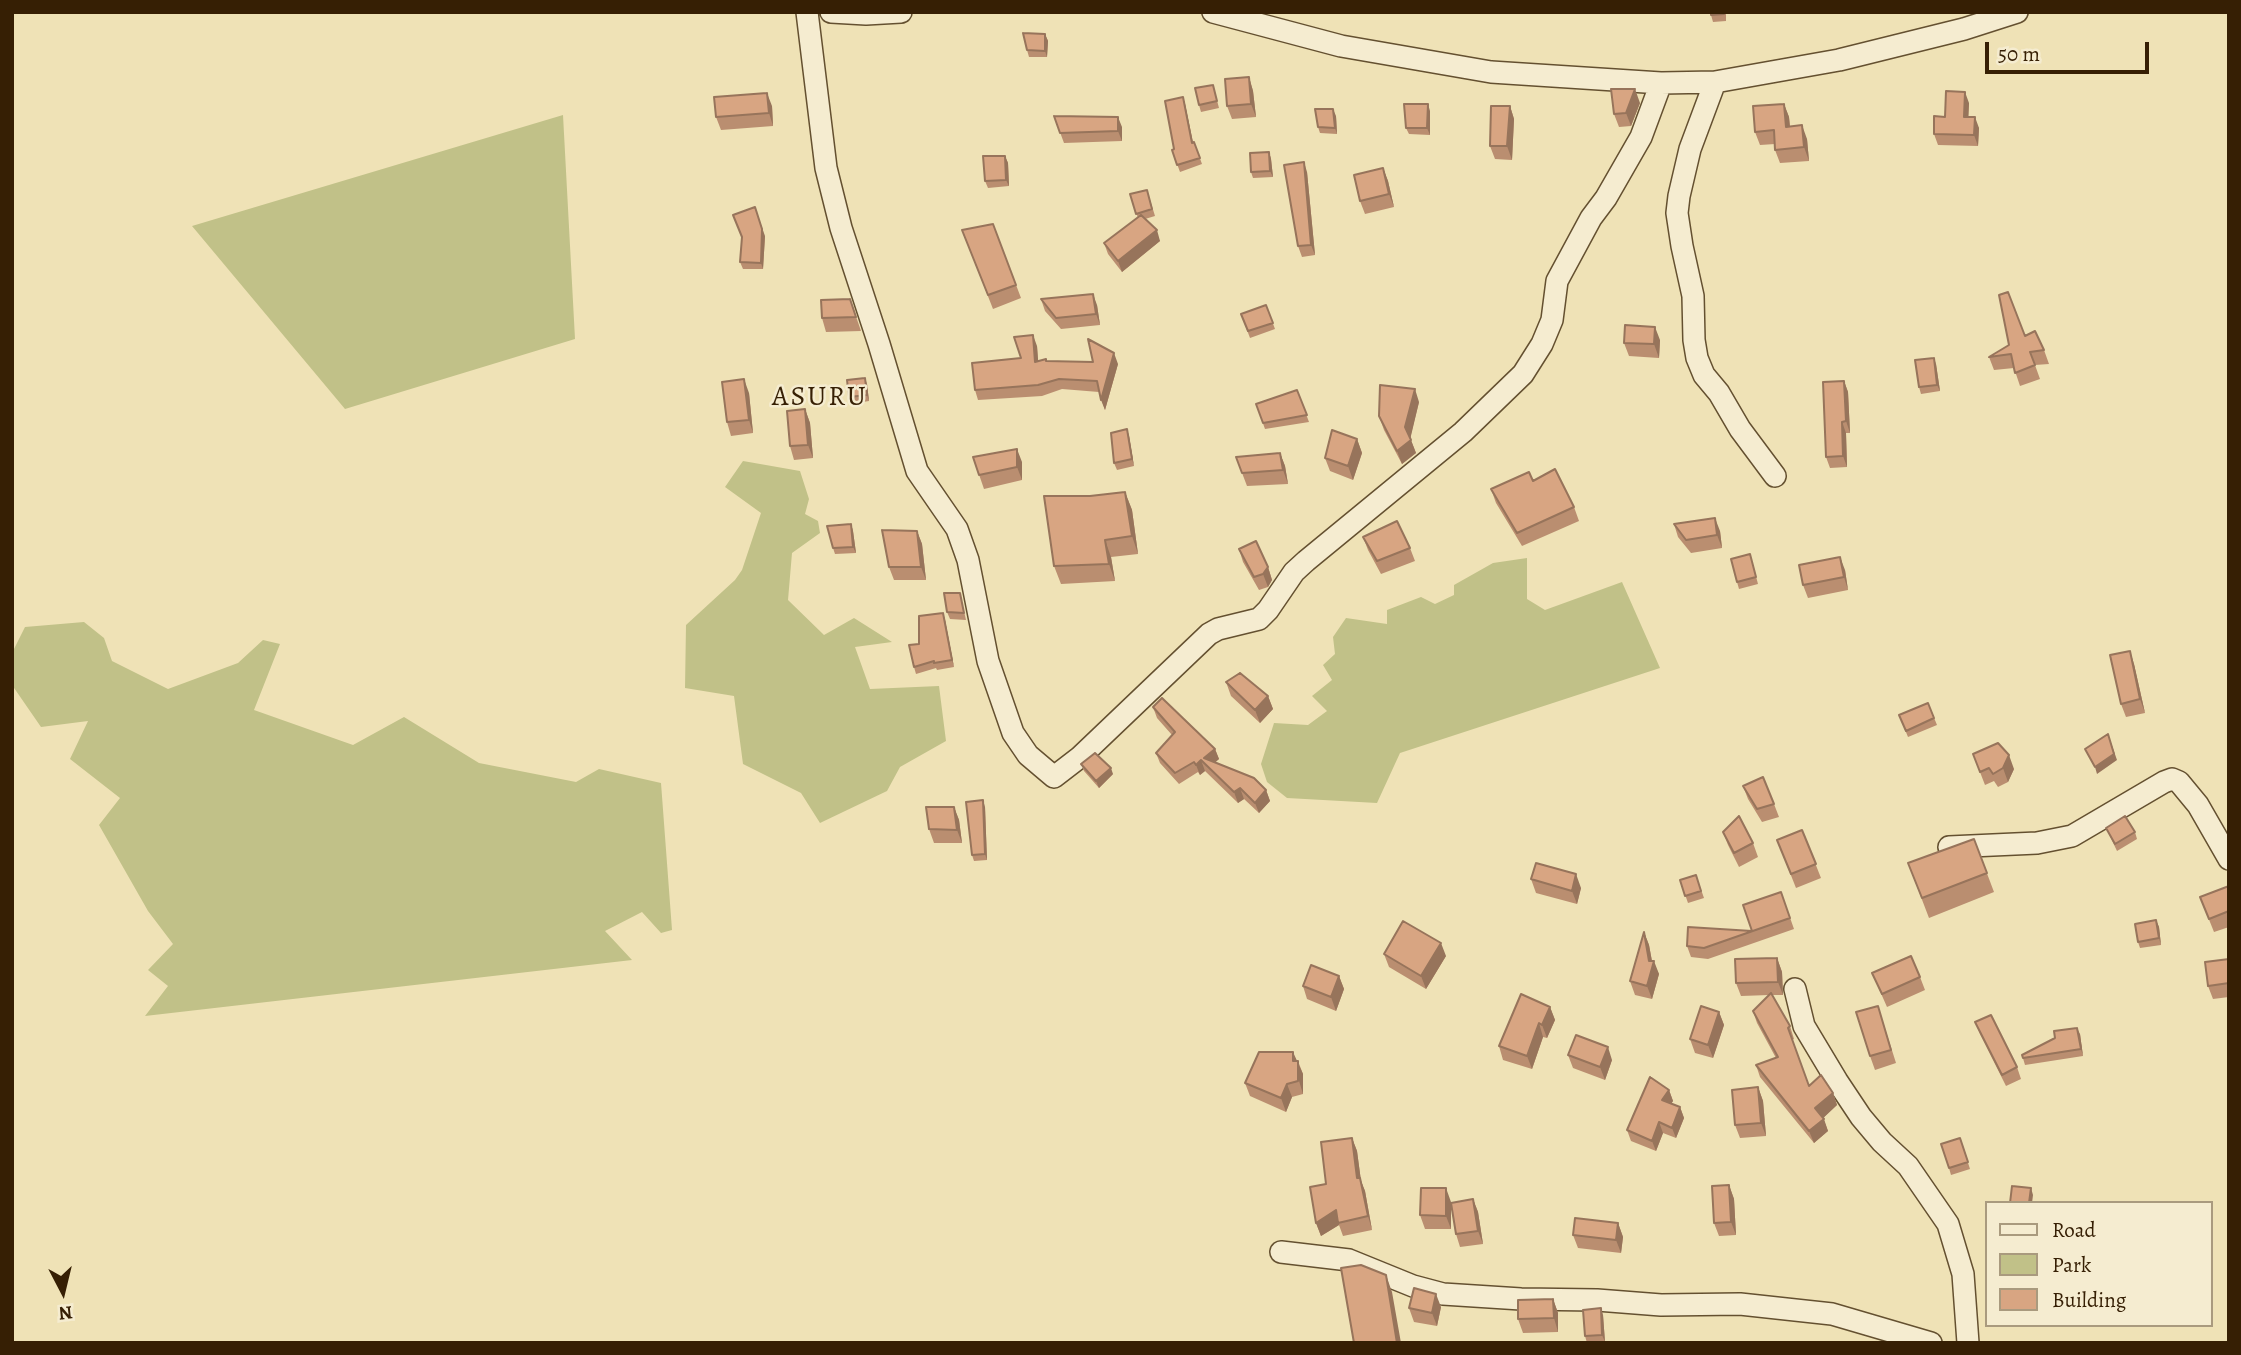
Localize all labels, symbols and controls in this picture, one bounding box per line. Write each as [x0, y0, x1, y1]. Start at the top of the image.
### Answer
scale bar [1989, 28, 2154, 72]
text: 50 m [1998, 40, 2040, 68]
district label: ASURU [773, 381, 867, 415]
legend [1986, 1201, 2213, 1327]
text: Road [2052, 1216, 2096, 1244]
text: Park [2052, 1251, 2091, 1279]
north arrow [28, 1257, 98, 1327]
text: Building [2052, 1286, 2126, 1314]
text: N [57, 1299, 74, 1327]

